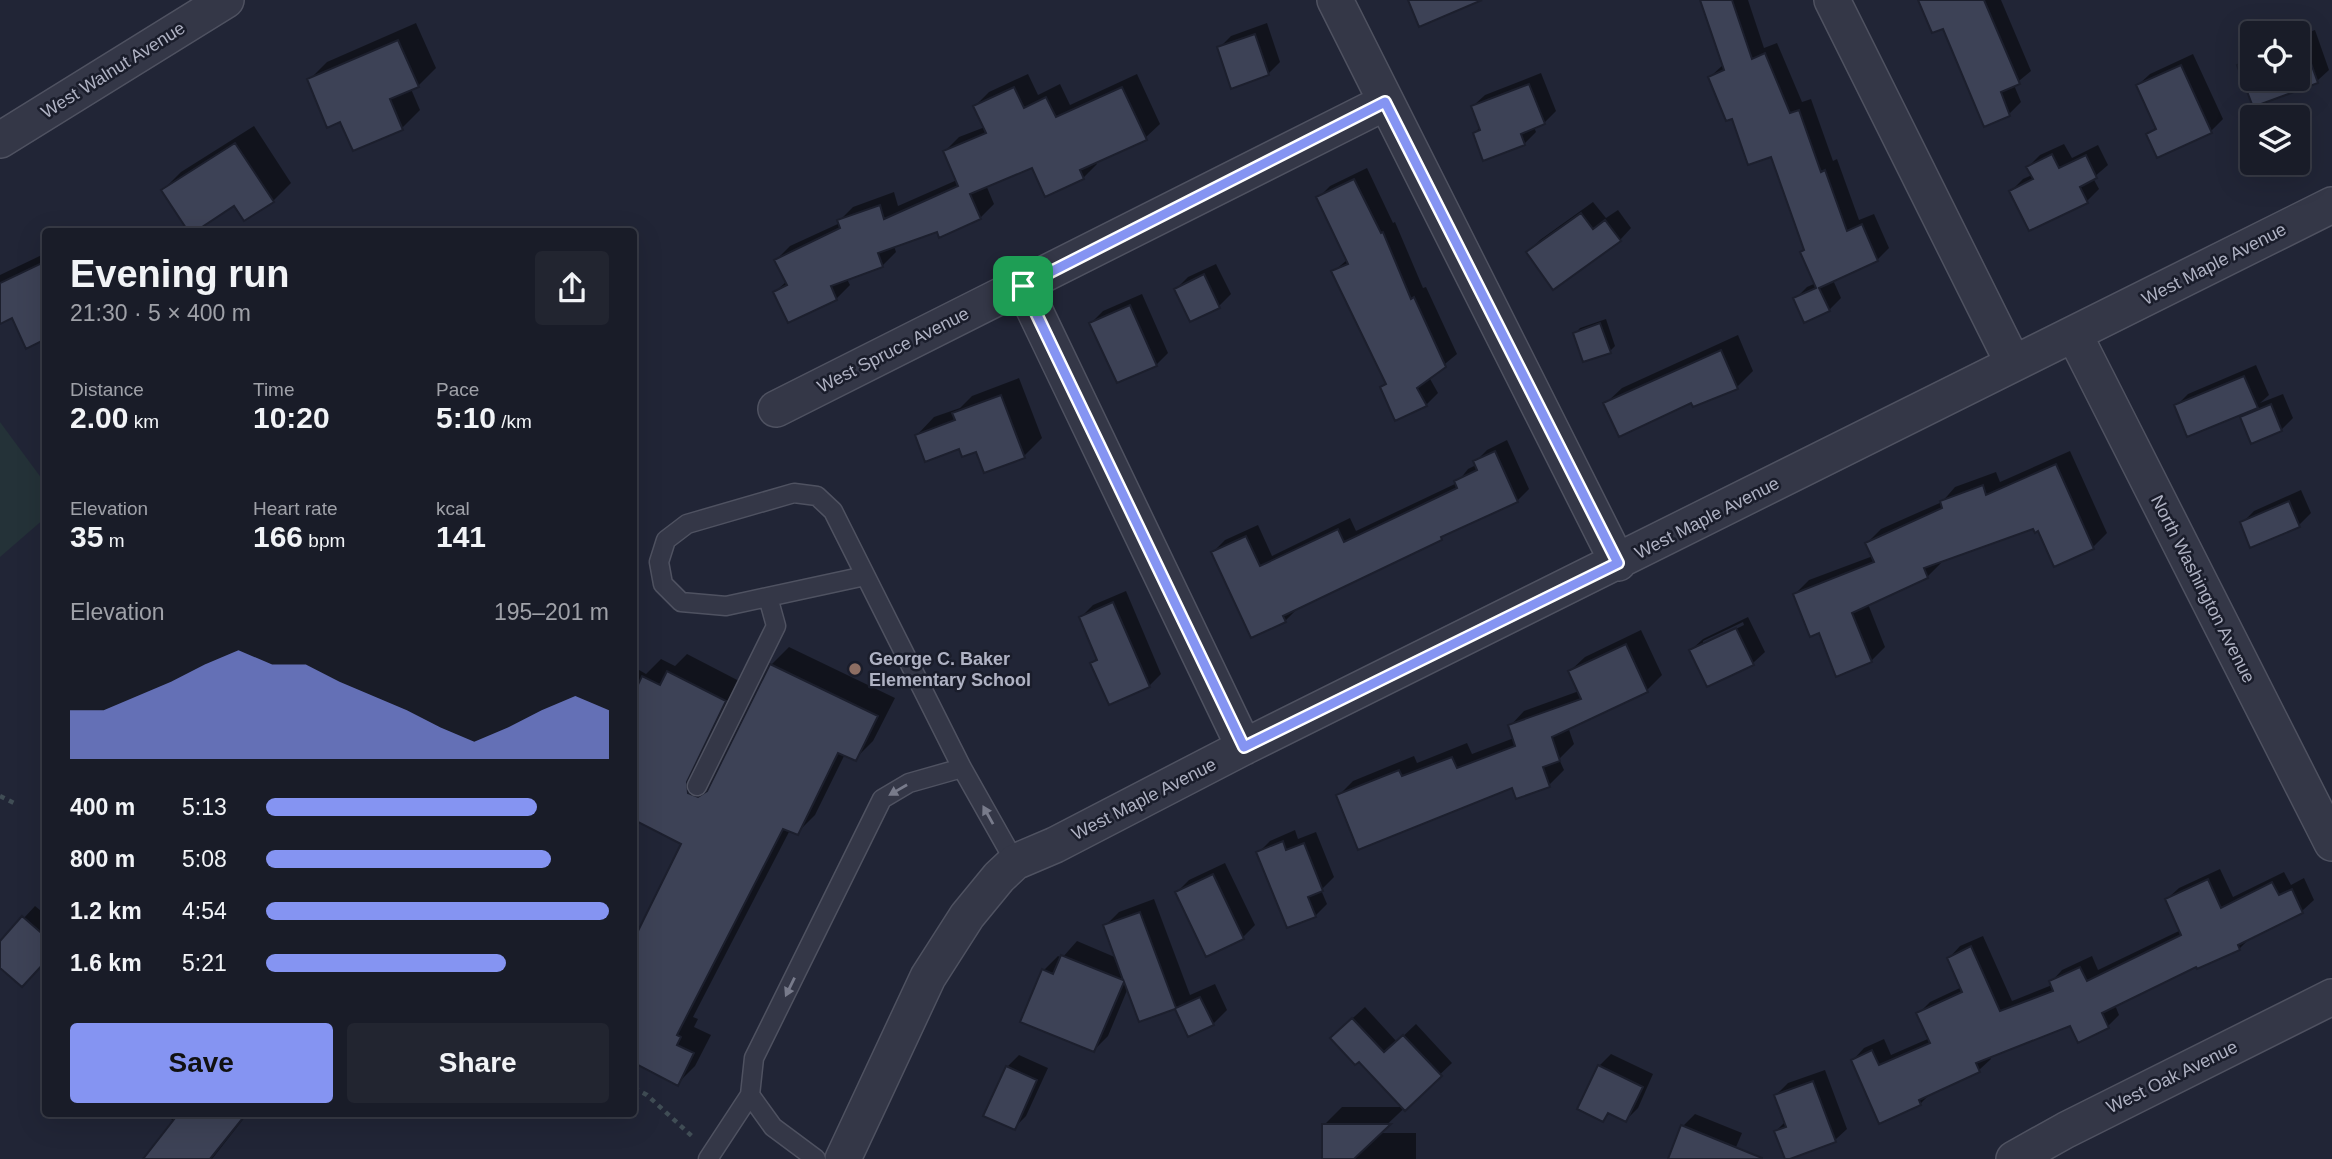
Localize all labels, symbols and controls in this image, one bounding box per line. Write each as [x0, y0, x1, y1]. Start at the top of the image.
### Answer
street label: West Walnut Avenue [37, 18, 189, 122]
map controls [2240, 21, 2310, 175]
button: locate [2240, 21, 2310, 91]
button: layers [2240, 105, 2310, 175]
street label: West Maple Avenue [2138, 219, 2290, 309]
button: share [535, 251, 609, 325]
text: Evening run [70, 253, 290, 295]
pin [993, 256, 1053, 316]
icon: arrive [1004, 267, 1042, 305]
text: 21:30 · 5 × 400 m [70, 300, 251, 326]
street label: West Spruce Avenue [814, 303, 972, 397]
text: Distance [70, 379, 144, 400]
text: Time [253, 379, 295, 400]
text: Pace [436, 379, 479, 400]
text: 2.00 [70, 401, 128, 434]
text: 10:20 [253, 401, 330, 434]
text: 5:10 [436, 401, 496, 434]
text: km [128, 411, 159, 432]
text: /km [496, 411, 532, 432]
street label: West Maple Avenue [1631, 473, 1783, 563]
street label: North Washington Avenue [2147, 492, 2259, 686]
text: Elevation [70, 498, 148, 519]
text: Heart rate [253, 498, 337, 519]
text: kcal [436, 498, 470, 519]
text: 35 [70, 520, 103, 553]
text: 166 [253, 520, 303, 553]
text: 141 [436, 520, 486, 553]
text: m [103, 530, 124, 551]
text: bpm [303, 530, 345, 551]
text: Elevation [70, 599, 165, 625]
text: 195–201 m [494, 599, 609, 625]
place label: George C. Baker Elementary School [869, 649, 1031, 690]
marker: George C. Baker Elementary School [847, 661, 863, 677]
street label: West Maple Avenue [1068, 754, 1220, 844]
one-way arrow [888, 784, 907, 796]
text: 400 m [70, 794, 135, 820]
text: 5:13 [182, 794, 227, 820]
one-way arrow [982, 805, 994, 825]
text: 800 m [70, 846, 135, 872]
text: 5:08 [182, 846, 227, 872]
text: 1.2 km [70, 898, 142, 924]
text: 4:54 [182, 898, 227, 924]
text: 1.6 km [70, 950, 142, 976]
text: 5:21 [182, 950, 227, 976]
one-way arrow [784, 977, 795, 997]
button: Save [70, 1023, 333, 1103]
button: Share [347, 1023, 609, 1103]
street label: West Oak Avenue [2103, 1037, 2241, 1117]

